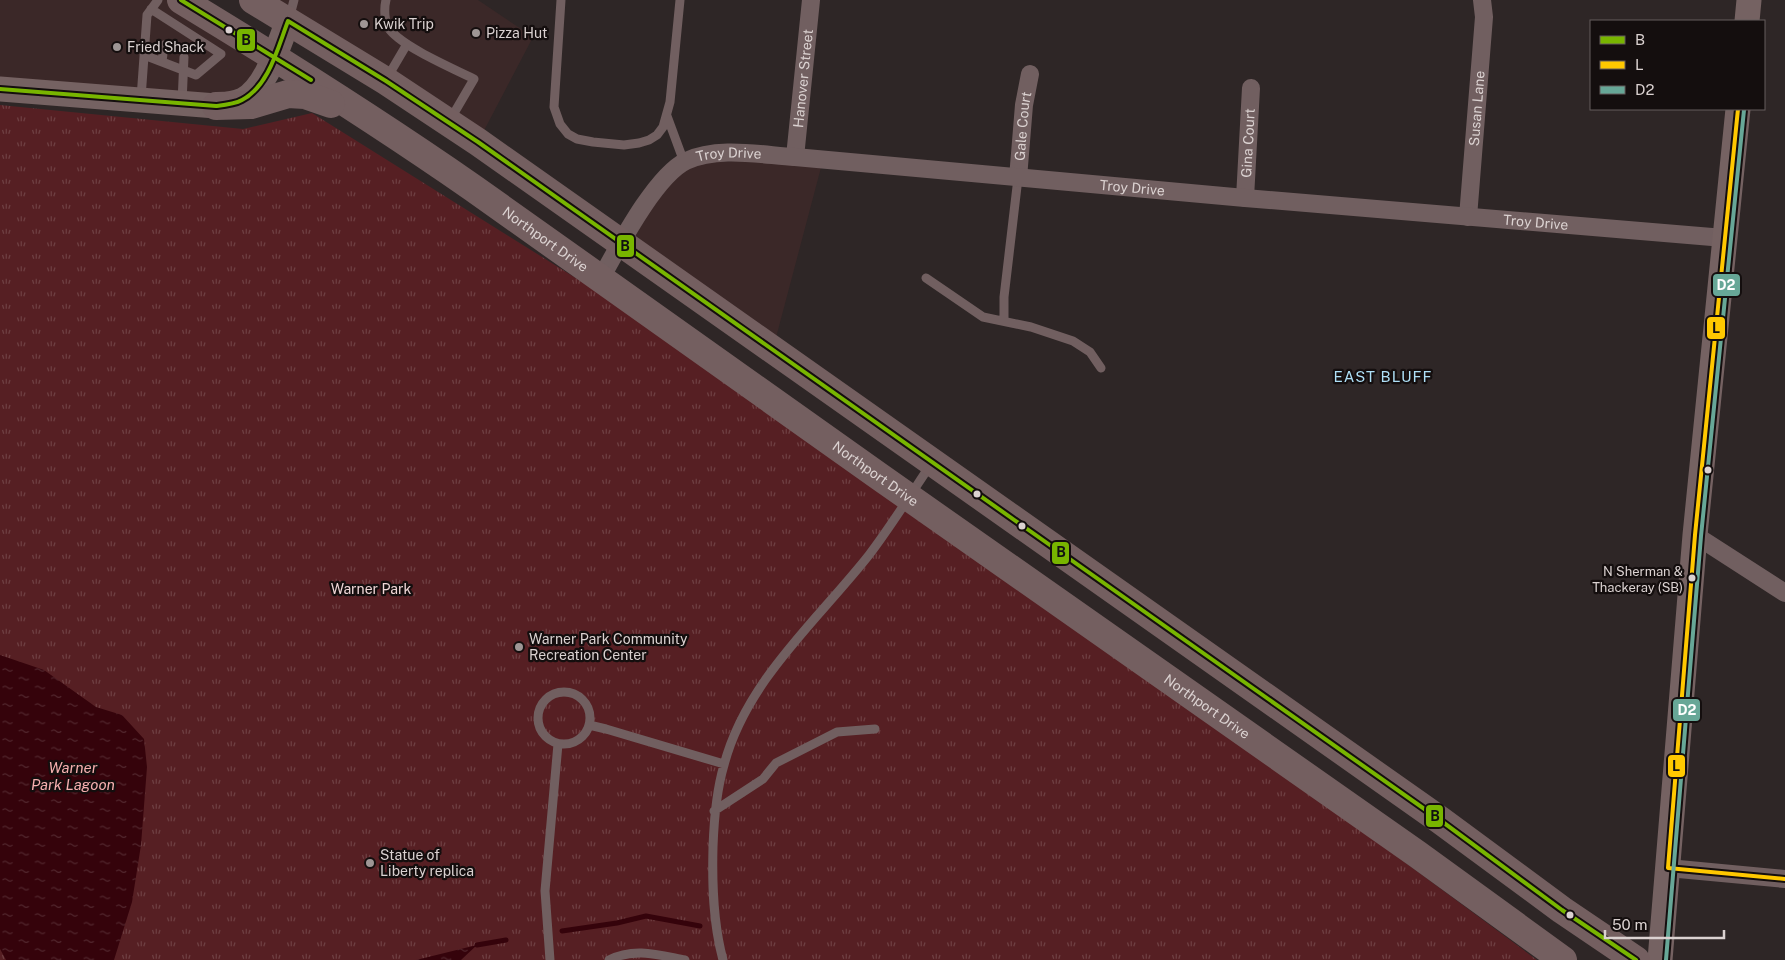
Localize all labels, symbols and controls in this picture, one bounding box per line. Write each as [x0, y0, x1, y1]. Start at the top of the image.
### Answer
place label: Kwik Trip [374, 16, 434, 32]
marker: Kwik Trip [358, 18, 370, 30]
legend [1590, 20, 1765, 110]
unlabelled marker [224, 25, 234, 35]
place label: Pizza Hut [486, 25, 548, 41]
marker: Pizza Hut [470, 27, 482, 39]
line badge: B [236, 28, 256, 52]
street label: Hanover Street [790, 28, 816, 128]
text: B [1635, 31, 1645, 48]
text: B [241, 32, 251, 48]
place label: Fried Shack [127, 39, 205, 55]
marker: Fried Shack [111, 41, 123, 53]
text: L [1635, 56, 1644, 73]
street label: Susan Lane [1466, 70, 1488, 147]
text: D2 [1635, 81, 1654, 98]
street label: Gale Court [1011, 90, 1034, 162]
street label: Gina Court [1238, 108, 1258, 178]
street label: Troy Drive [694, 144, 762, 165]
street label: Troy Drive [1099, 177, 1166, 199]
street label: Northport Drive [499, 204, 591, 275]
street label: Troy Drive [1502, 212, 1569, 233]
line badge: B [616, 234, 635, 258]
text: B [620, 238, 630, 254]
line badge: D2 [1712, 273, 1741, 297]
text: D2 [1717, 277, 1736, 293]
line badge: L [1706, 316, 1726, 340]
text: L [1712, 320, 1720, 336]
district label: EAST BLUFF [1334, 368, 1432, 385]
street label: Northport Drive [830, 438, 922, 509]
unlabelled marker [1703, 465, 1713, 475]
unlabelled marker [972, 489, 982, 499]
unlabelled marker [1017, 521, 1027, 531]
line badge: B [1051, 541, 1070, 565]
text: B [1056, 544, 1066, 560]
place label: N Sherman & Thackeray (SB) [1592, 564, 1683, 595]
marker: N Sherman & Thackeray (SB) [1687, 573, 1697, 583]
park label: Warner Park [331, 581, 411, 597]
place label: Warner Park Community Recreation Center [529, 631, 688, 663]
marker: Warner Park Community Recreation Center [513, 641, 525, 653]
street label: Northport Drive [1161, 671, 1253, 742]
line badge: D2 [1672, 698, 1701, 722]
text: D2 [1678, 702, 1697, 718]
line badge: L [1667, 754, 1686, 778]
text: L [1672, 758, 1680, 774]
water label: Warner Park Lagoon [31, 759, 115, 793]
line badge: B [1425, 804, 1444, 828]
text: B [1430, 808, 1440, 824]
place label: Statue of Liberty replica [380, 847, 474, 879]
marker: Statue of Liberty replica [364, 857, 376, 869]
scale bar [1605, 908, 1724, 940]
unlabelled marker [1565, 910, 1575, 920]
text: 50 m [1612, 916, 1647, 933]

